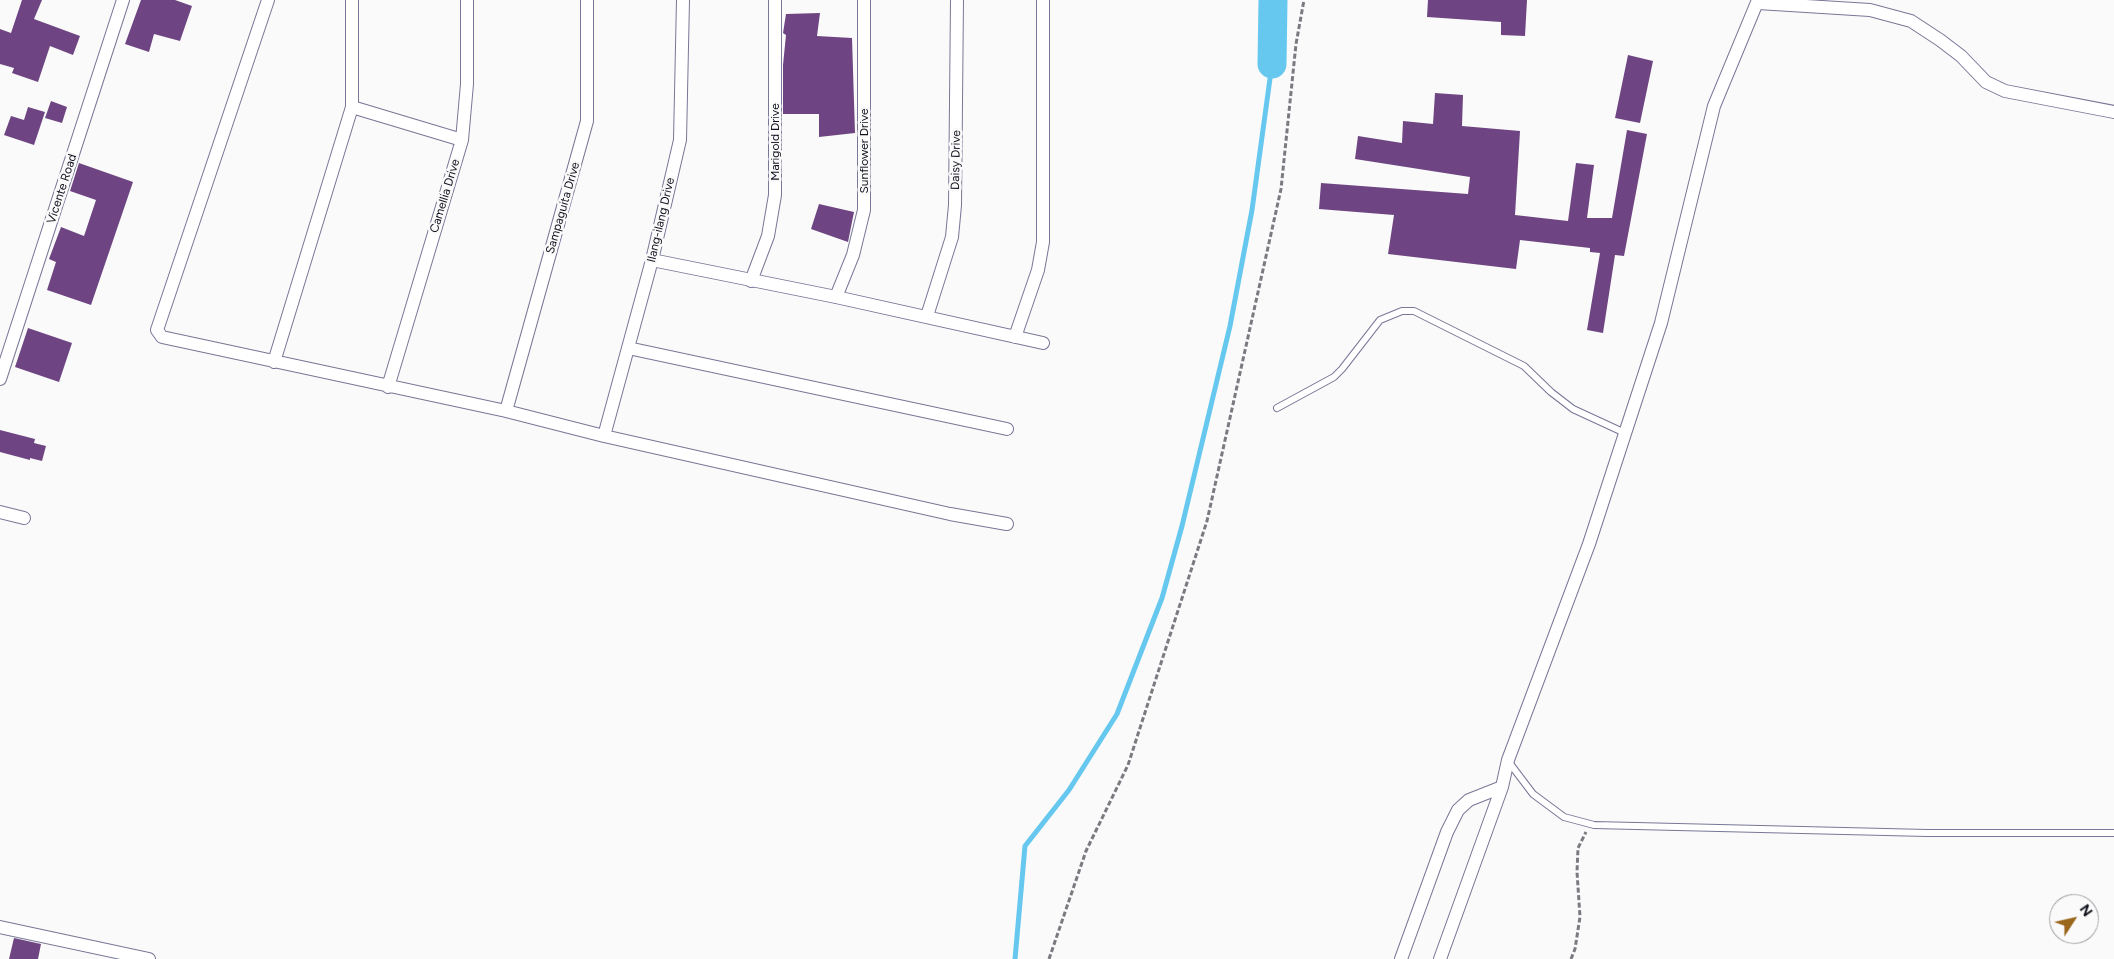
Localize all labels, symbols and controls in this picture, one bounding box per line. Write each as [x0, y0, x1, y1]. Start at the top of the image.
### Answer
street label: Marigold Drive [768, 103, 782, 181]
street label: Sunflower Drive [857, 108, 871, 194]
street label: Daisy Drive [948, 130, 964, 190]
street label: Vicente Road [44, 152, 80, 226]
street label: Camellia Drive [427, 157, 463, 235]
street label: Sampaguita Drive [543, 160, 583, 256]
street label: Ilang-ilang Drive [644, 176, 678, 264]
north arrow [2049, 894, 2099, 944]
text: N [2076, 901, 2096, 920]

